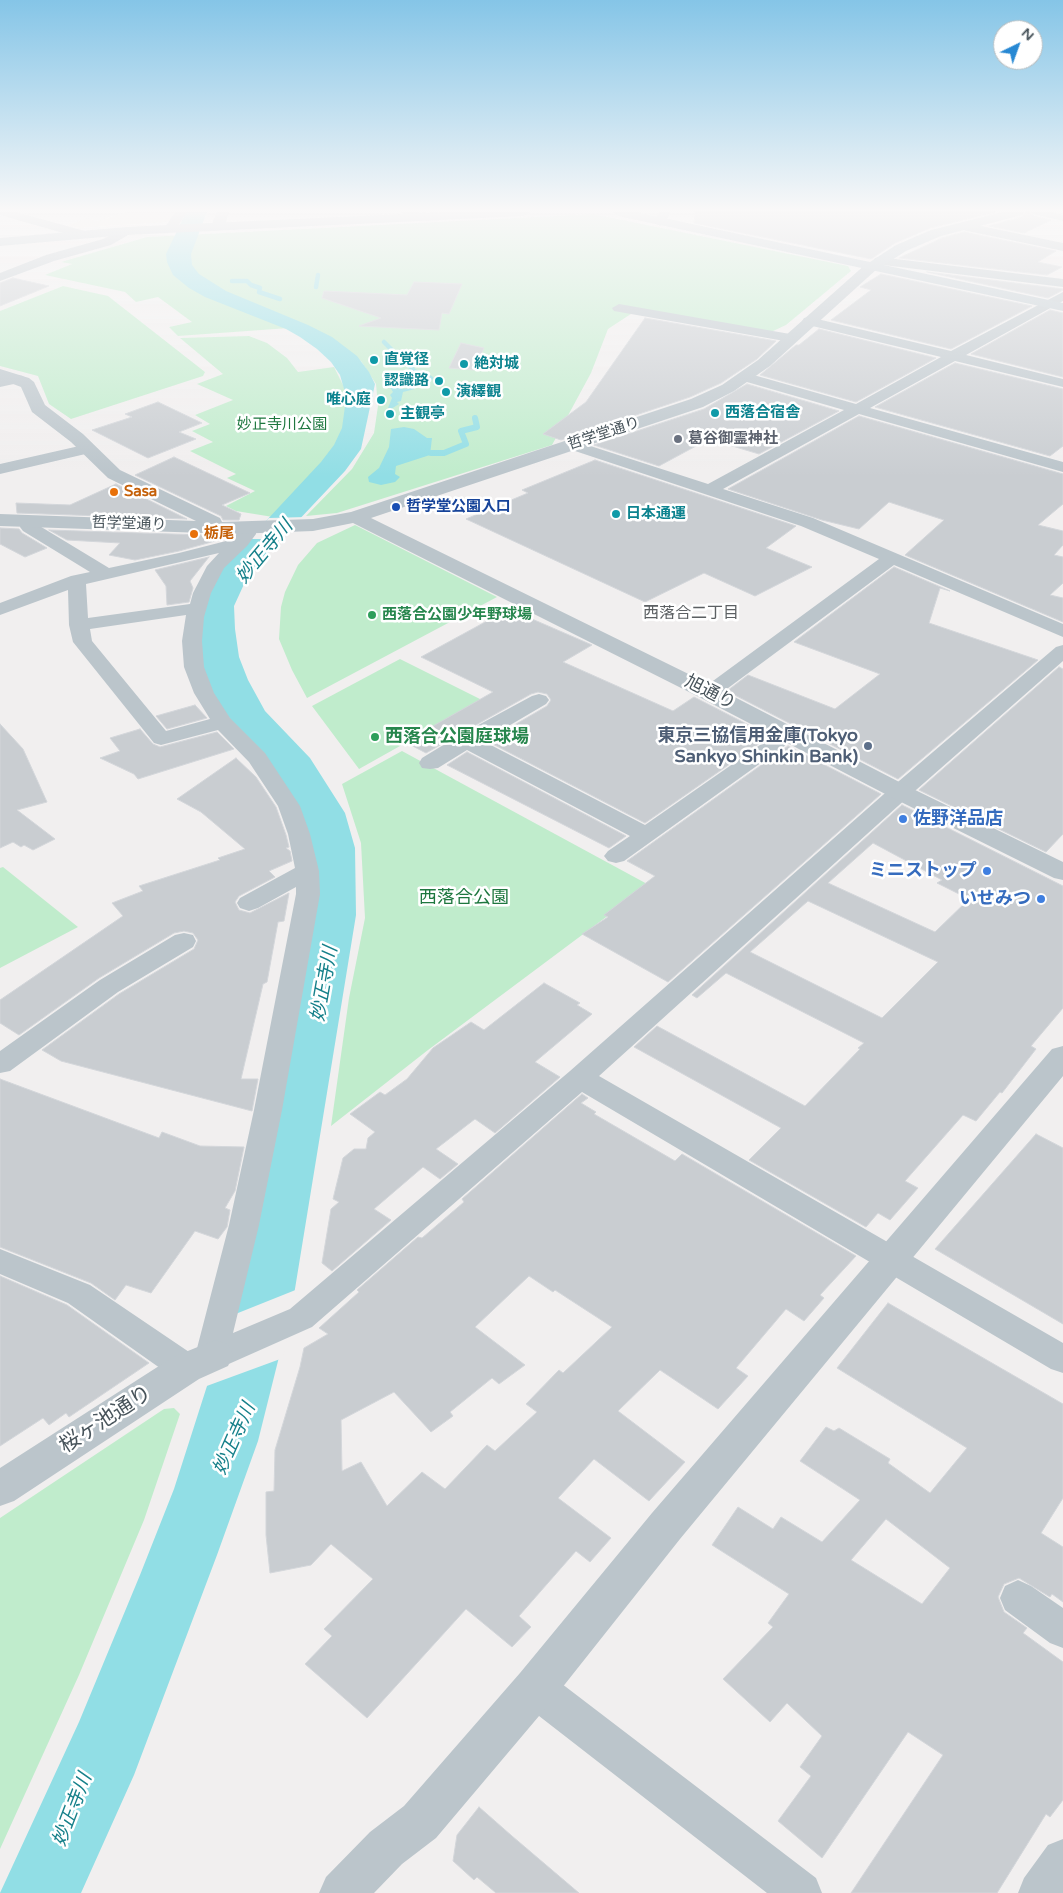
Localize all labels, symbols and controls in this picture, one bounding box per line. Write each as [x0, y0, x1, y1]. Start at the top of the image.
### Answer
north arrow [993, 20, 1043, 70]
text: N [1018, 24, 1038, 44]
place label: 直覚径 [384, 351, 429, 369]
marker: 直覚径 [368, 354, 380, 366]
place label: 絶対城 [474, 355, 519, 373]
marker: 絶対城 [458, 358, 470, 370]
place label: 認識路 [384, 372, 429, 390]
marker: 認識路 [433, 375, 445, 387]
place label: 演繹観 [456, 383, 501, 401]
marker: 演繹観 [440, 386, 452, 398]
place label: 唯心庭 [326, 391, 371, 409]
marker: 唯心庭 [375, 394, 387, 406]
place label: 西落合宿舎 [725, 404, 800, 422]
place label: 主観亭 [400, 405, 445, 423]
marker: 西落合宿舎 [709, 407, 721, 419]
marker: 主観亭 [384, 408, 396, 420]
street label: 哲学堂通り [566, 414, 642, 454]
park label: 妙正寺川公園 [237, 416, 327, 434]
place label: 葛谷御霊神社 [688, 430, 778, 448]
marker: 葛谷御霊神社 [672, 433, 684, 445]
place label: Sasa [124, 483, 157, 501]
marker: Sasa [108, 486, 120, 498]
place label: 哲学堂公園入口 [406, 498, 511, 516]
marker: 哲学堂公園入口 [390, 501, 402, 513]
place label: 日本通運 [626, 505, 686, 523]
marker: 日本通運 [610, 508, 622, 520]
street label: 哲学堂通り [91, 514, 167, 534]
water label: 妙正寺川 [232, 516, 298, 588]
place label: 栃尾 [204, 525, 234, 543]
marker: 栃尾 [188, 528, 200, 540]
district label: 西落合二丁目 [643, 604, 739, 624]
place label: 西落合公園少年野球場 [382, 606, 532, 624]
marker: 西落合公園少年野球場 [366, 609, 378, 621]
street label: 旭通り [681, 671, 739, 715]
place label: 東京三協信用金庫(Tokyo Sankyo Shinkin Bank) [657, 725, 858, 768]
place label: 西落合公園庭球場 [385, 726, 529, 748]
marker: 西落合公園庭球場 [369, 731, 381, 743]
marker: 東京三協信用金庫(Tokyo Sankyo Shinkin Bank) [862, 740, 874, 752]
place label: 佐野洋品店 [913, 808, 1003, 830]
marker: 佐野洋品店 [897, 813, 909, 825]
place label: ミニストップ [869, 860, 977, 882]
marker: ミニストップ [981, 865, 993, 877]
park label: 西落合公園 [419, 887, 509, 909]
place label: いせみつ [959, 888, 1031, 910]
marker: いせみつ [1035, 893, 1047, 905]
water label: 妙正寺川 [307, 945, 343, 1023]
street label: 桜ヶ池通り [55, 1381, 157, 1459]
water label: 妙正寺川 [209, 1400, 261, 1478]
water label: 妙正寺川 [49, 1770, 97, 1850]

